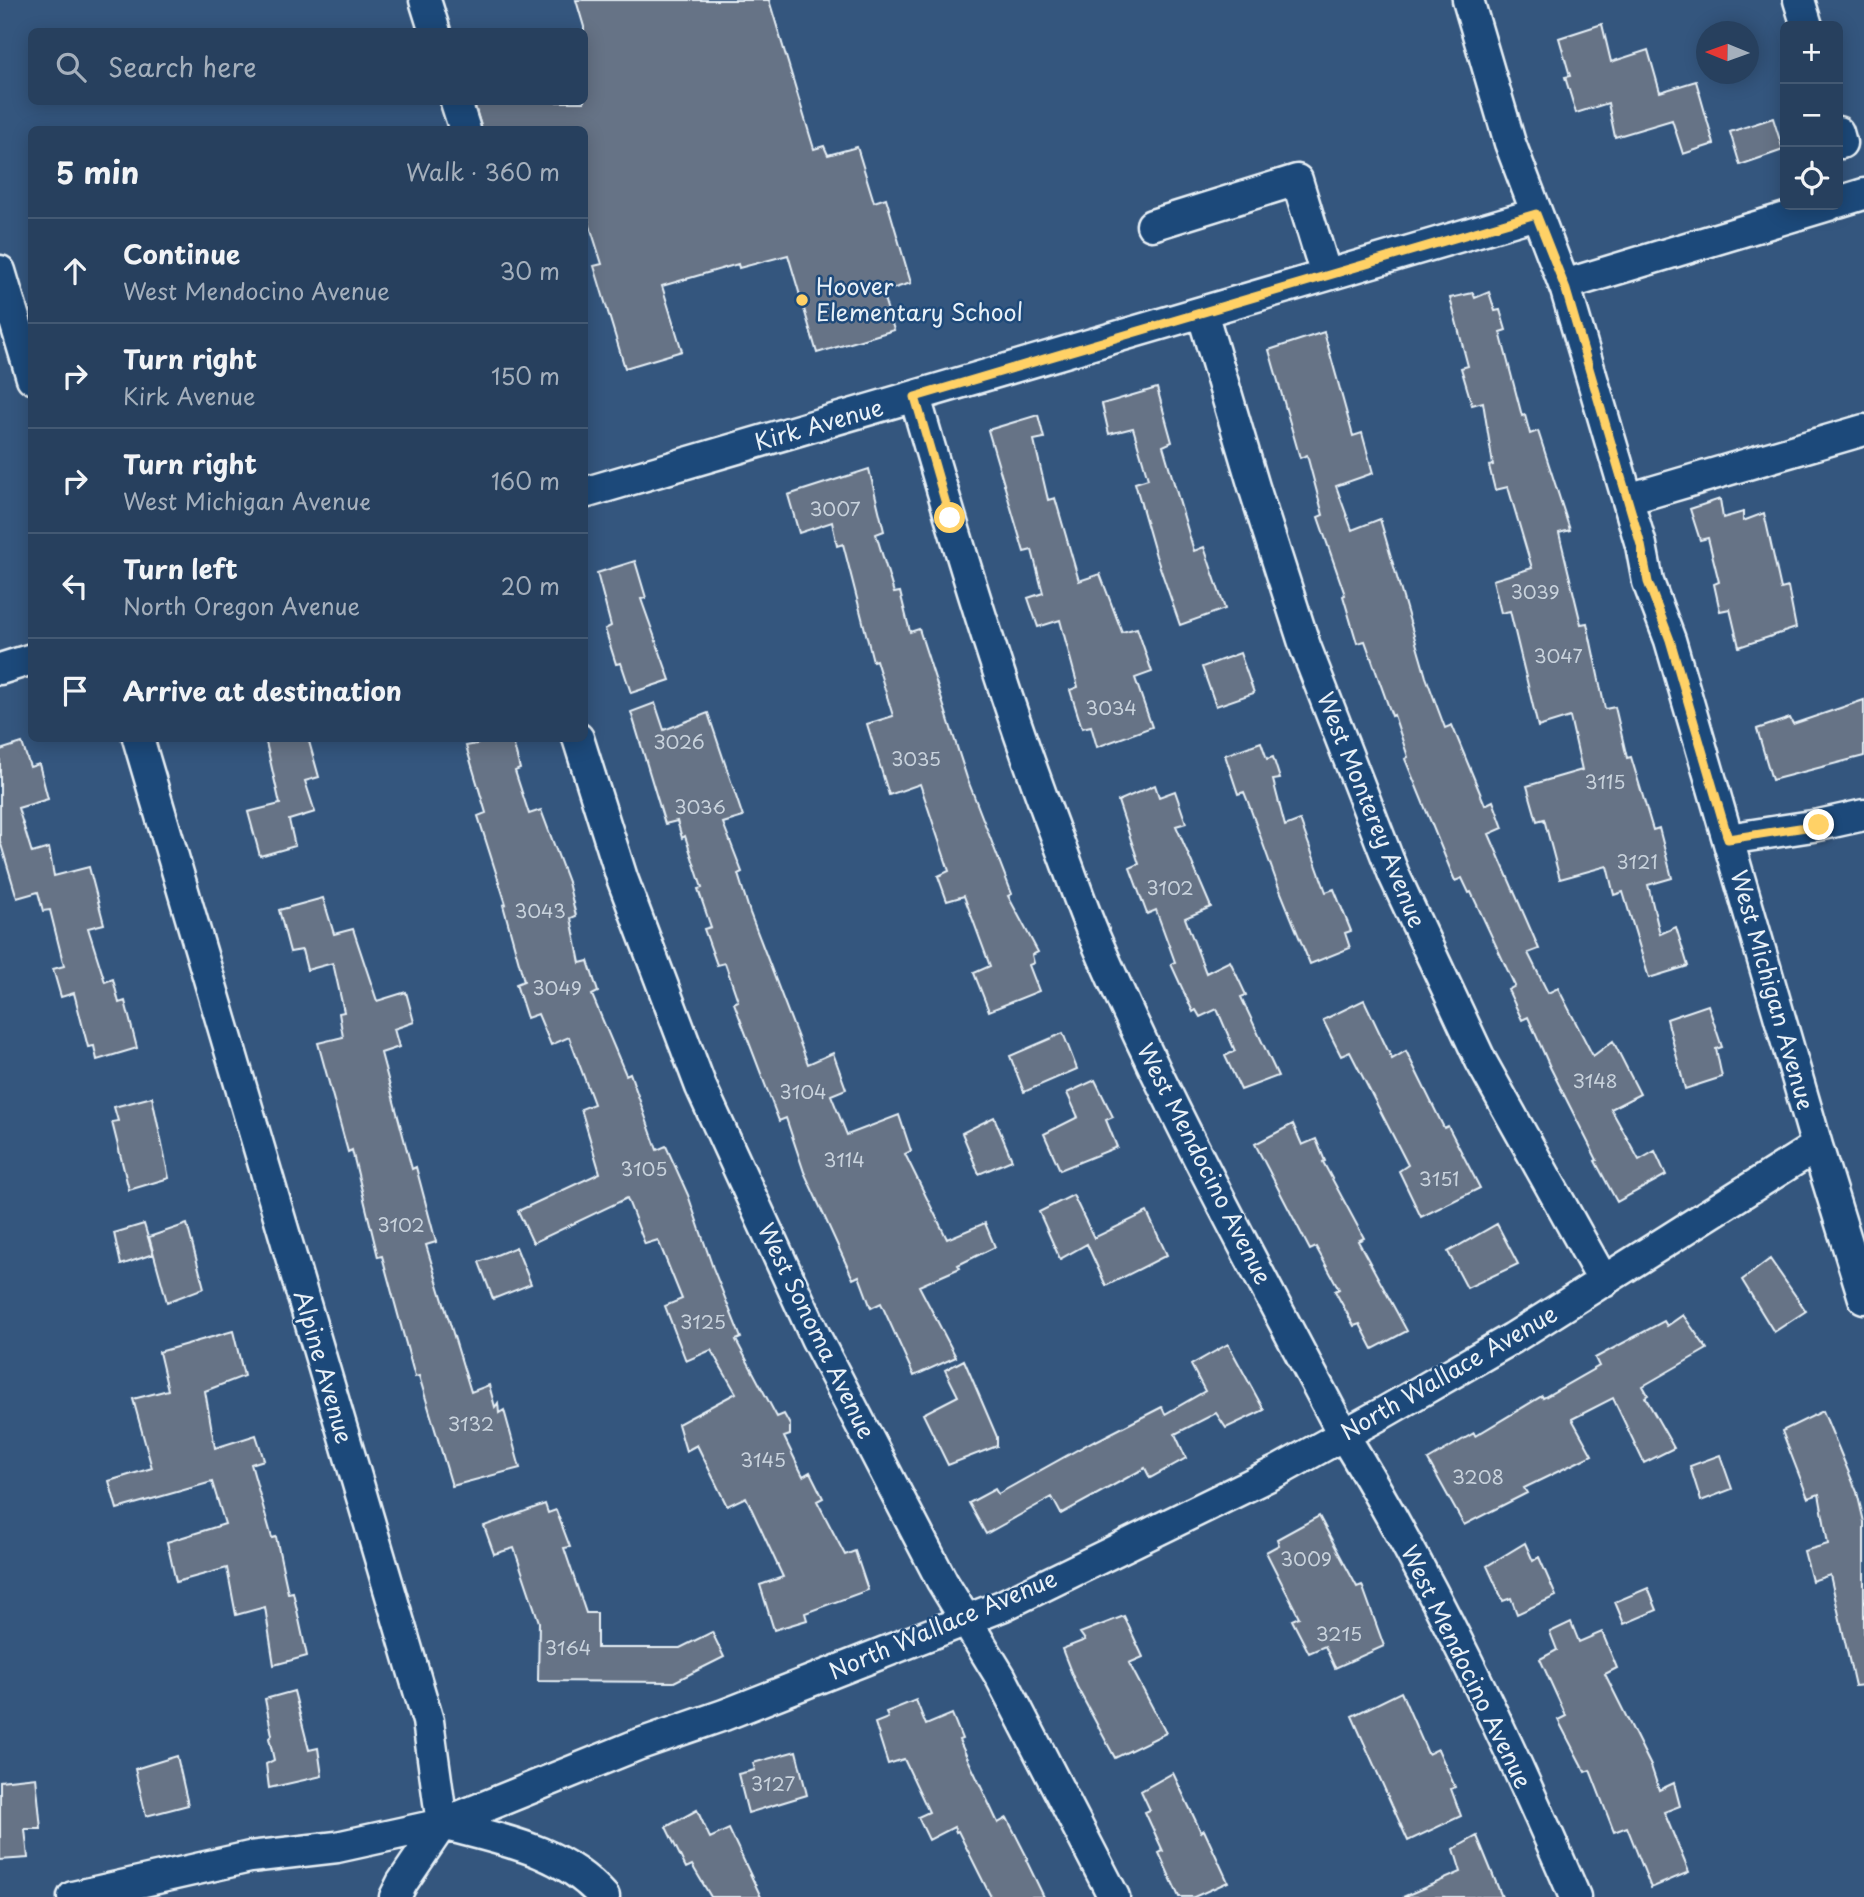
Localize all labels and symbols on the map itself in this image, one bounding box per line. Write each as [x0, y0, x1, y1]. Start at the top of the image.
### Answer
north arrow [1696, 21, 1759, 84]
place label: Hoover Elementary School [816, 268, 1023, 329]
marker: Hoover Elementary School [794, 292, 810, 308]
street label: Kirk Avenue [750, 388, 887, 459]
house number: 3007 [810, 494, 861, 522]
route start [934, 502, 965, 533]
house number: 3039 [1510, 577, 1560, 605]
house number: 3047 [1533, 641, 1583, 669]
street label: West Monterey Avenue [1309, 686, 1436, 933]
house number: 3034 [1085, 693, 1137, 721]
house number: 3026 [653, 727, 705, 755]
house number: 3035 [891, 744, 941, 772]
house number: 3115 [1584, 767, 1626, 795]
house number: 3036 [674, 792, 726, 820]
route end [1803, 809, 1834, 840]
house number: 3121 [1616, 847, 1658, 875]
street label: West Michigan Avenue [1722, 866, 1824, 1114]
house number: 3102 [1146, 873, 1194, 901]
house number: 3043 [514, 896, 566, 924]
house number: 3049 [532, 973, 582, 1001]
street label: West Mendocino Avenue [1129, 1036, 1282, 1290]
house number: 3148 [1572, 1066, 1618, 1094]
house number: 3104 [779, 1077, 827, 1105]
house number: 3114 [823, 1145, 865, 1173]
house number: 3105 [620, 1154, 668, 1182]
house number: 3151 [1419, 1164, 1459, 1192]
house number: 3102 [377, 1210, 425, 1238]
street label: West Sonoma Avenue [750, 1216, 885, 1444]
street label: Alpine Avenue [286, 1286, 363, 1447]
street label: North Wallace Avenue [1333, 1295, 1563, 1448]
house number: 3125 [680, 1307, 726, 1335]
house number: 3132 [448, 1409, 494, 1437]
house number: 3145 [740, 1445, 786, 1473]
house number: 3208 [1452, 1462, 1504, 1490]
street label: West Mendocino Avenue [1393, 1539, 1542, 1794]
house number: 3009 [1280, 1544, 1332, 1572]
street label: North Wallace Avenue [823, 1560, 1062, 1688]
house number: 3215 [1316, 1619, 1362, 1647]
house number: 3164 [545, 1633, 591, 1661]
house number: 3127 [751, 1769, 796, 1797]

